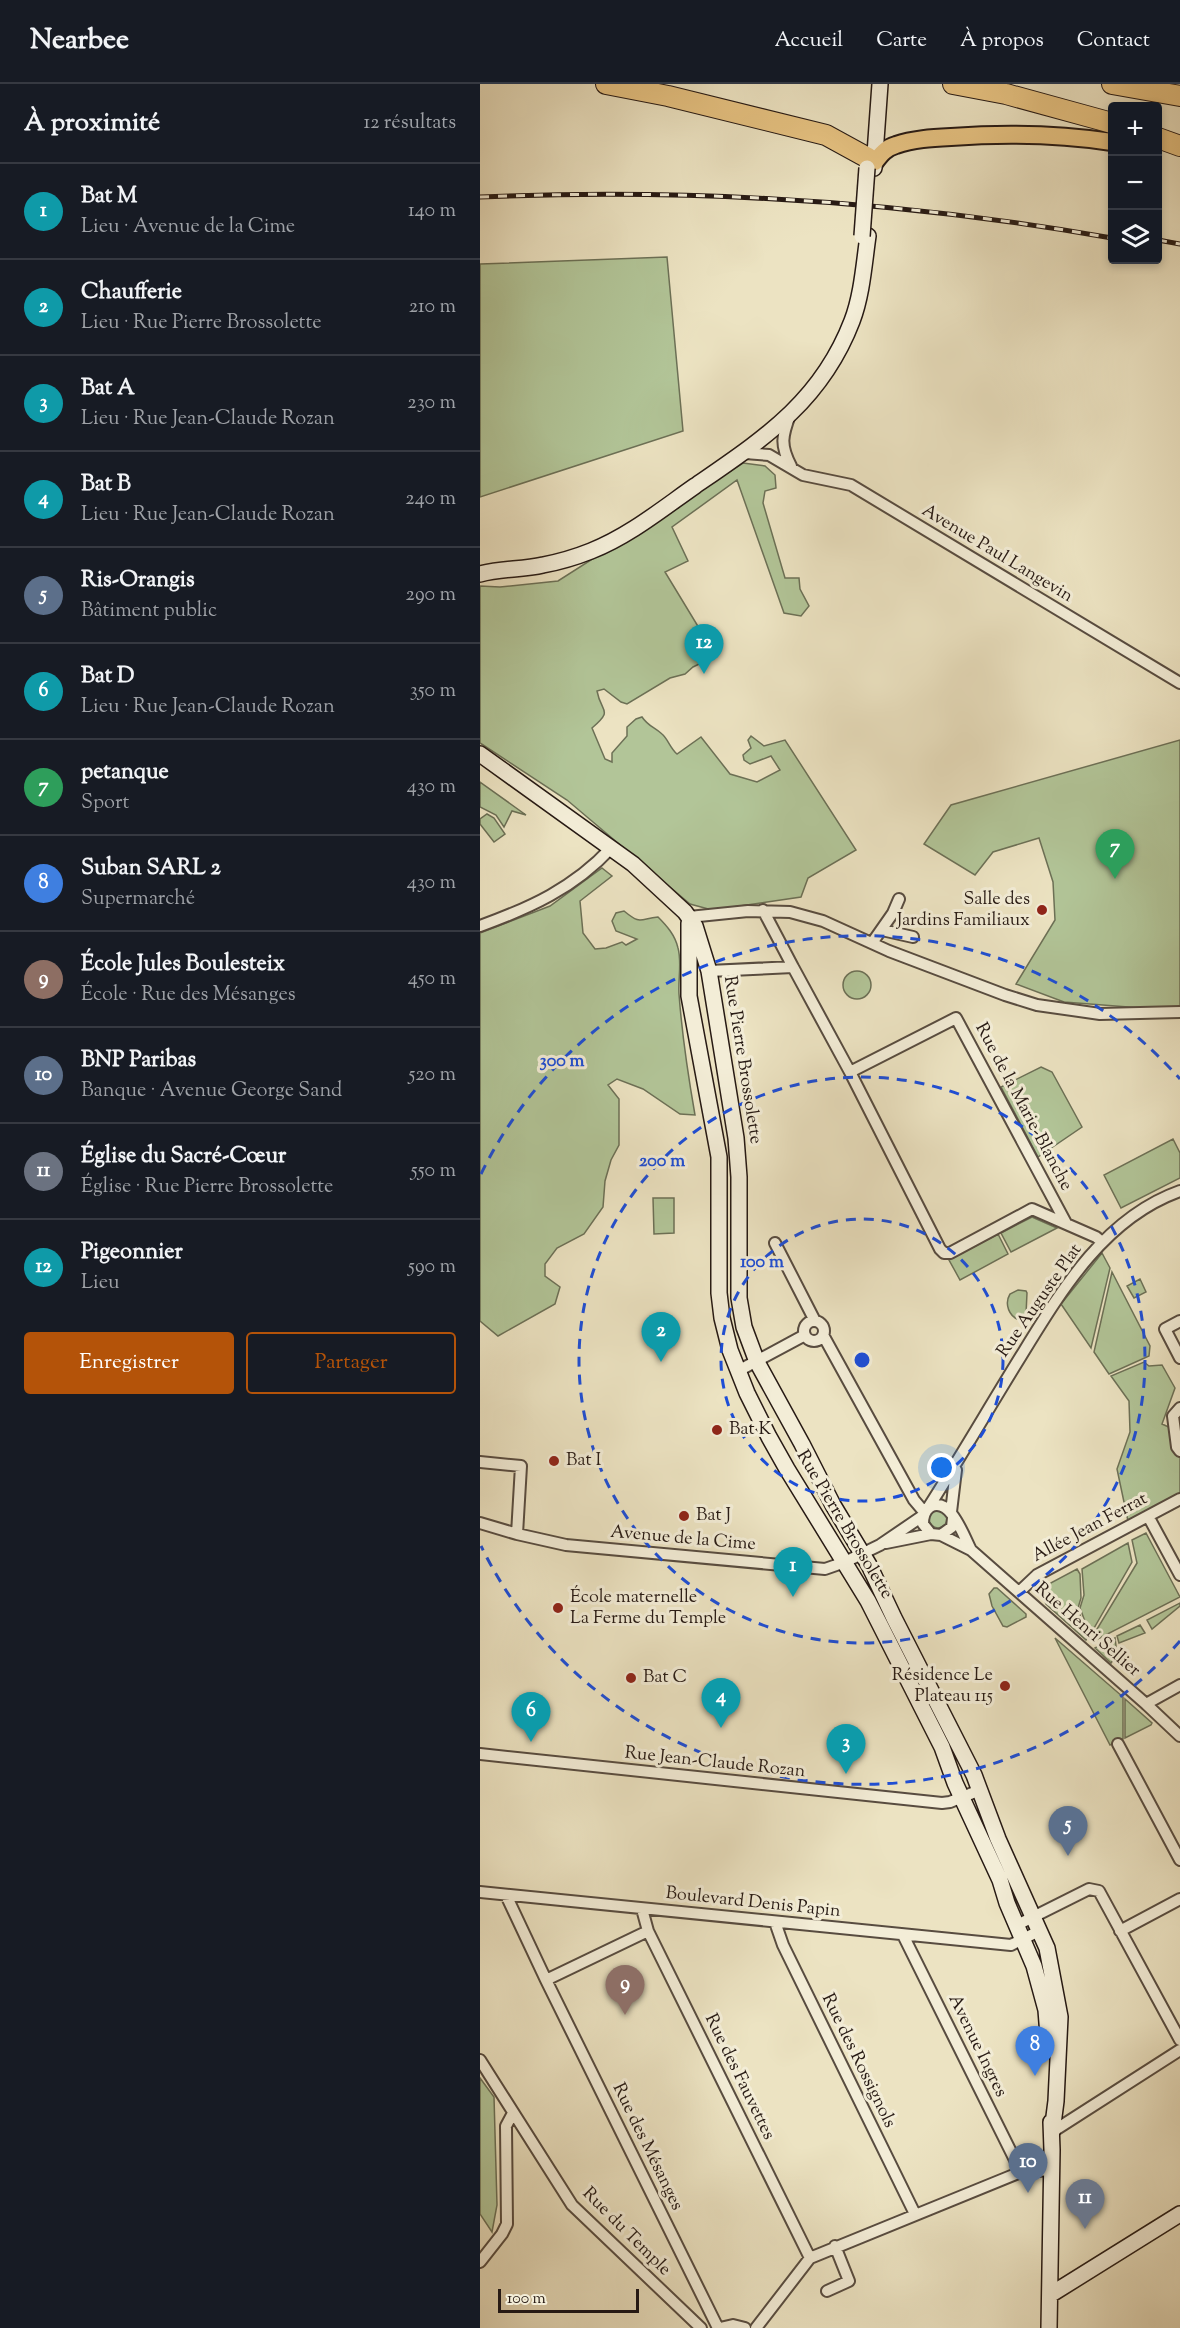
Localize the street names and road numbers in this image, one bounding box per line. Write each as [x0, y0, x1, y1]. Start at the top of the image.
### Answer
street label: Avenue Paul Langevin [916, 498, 1078, 610]
street label: Rue Pierre Brossolette [716, 974, 768, 1146]
street label: Rue de la Marie-Blanche [968, 1018, 1078, 1196]
street label: Rue Auguste Plat [991, 1239, 1089, 1363]
street label: Rue Pierre Brossolette [789, 1446, 899, 1604]
street label: Allée Jean Ferrat [1028, 1487, 1152, 1569]
street label: Avenue de la Cime [609, 1520, 757, 1558]
street label: Rue Henri Sellier [1028, 1577, 1146, 1684]
street label: Rue Jean-Claude Rozan [623, 1741, 807, 1785]
street label: Boulevard Denis Papin [664, 1881, 842, 1925]
street label: Rue des Rossignols [814, 1989, 902, 2133]
street label: Avenue Ingres [941, 1990, 1013, 2102]
street label: Rue des Fauvettes [697, 2010, 781, 2144]
street label: Rue des Mésanges [605, 2079, 689, 2215]
street label: Rue du Temple [576, 2182, 676, 2282]

